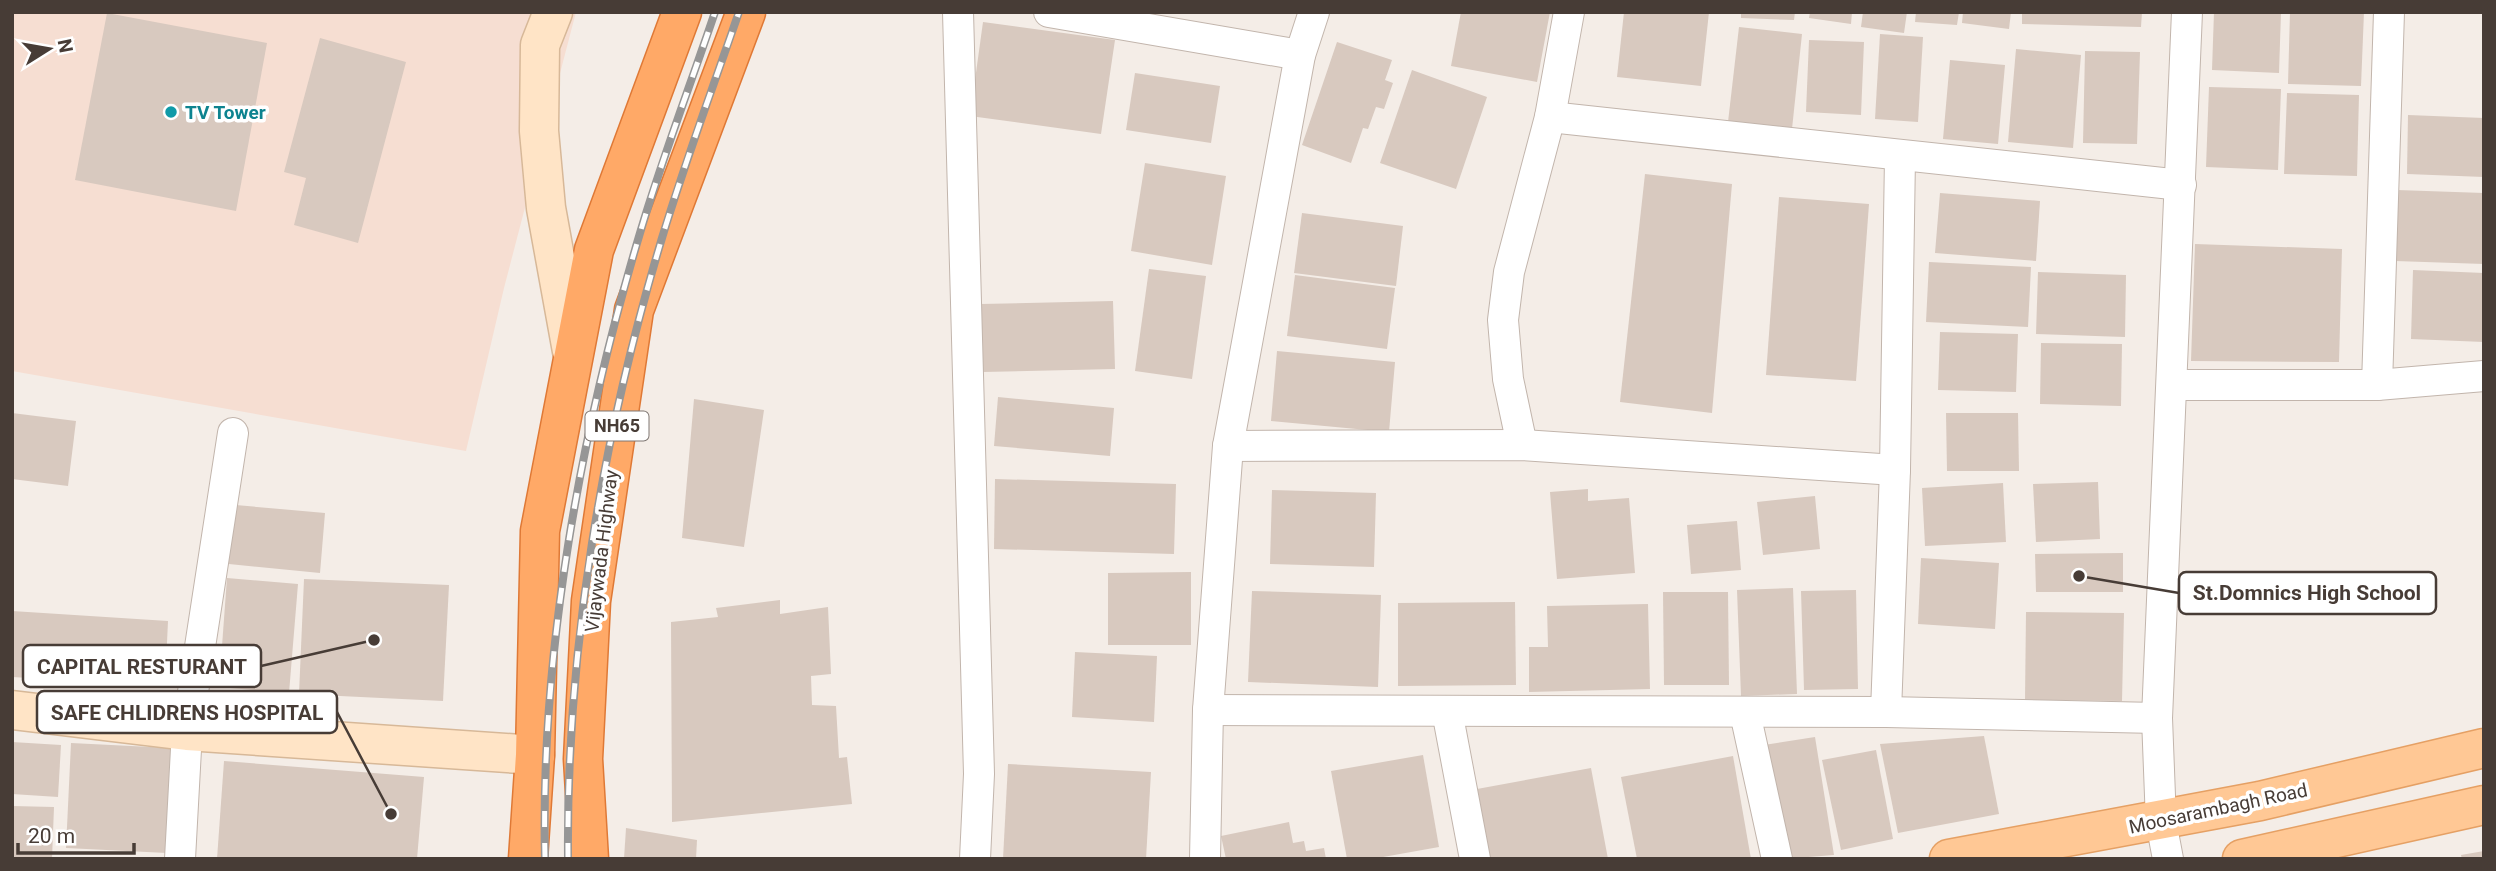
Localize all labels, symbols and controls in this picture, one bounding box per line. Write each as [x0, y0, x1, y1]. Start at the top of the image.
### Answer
north arrow [14, 14, 84, 84]
text: N [53, 37, 78, 55]
place label: TV Tower [185, 101, 266, 124]
marker: TV Tower [163, 104, 179, 120]
road number: NH65 [586, 412, 648, 440]
street label: Vijaywada Highway [580, 468, 623, 634]
callout: St.Domnics High School [2179, 572, 2436, 614]
text: St.Domnics High School [2193, 581, 2421, 605]
callout: CAPITAL RESTURANT [23, 645, 261, 687]
text: CAPITAL RESTURANT [37, 655, 247, 679]
callout: SAFE CHLIDRENS HOSPITAL [37, 691, 337, 733]
text: SAFE CHLIDRENS HOSPITAL [51, 701, 323, 725]
street label: Moosarambagh Road [2127, 778, 2309, 839]
scale bar [18, 812, 133, 856]
text: 20 m [28, 824, 75, 848]

